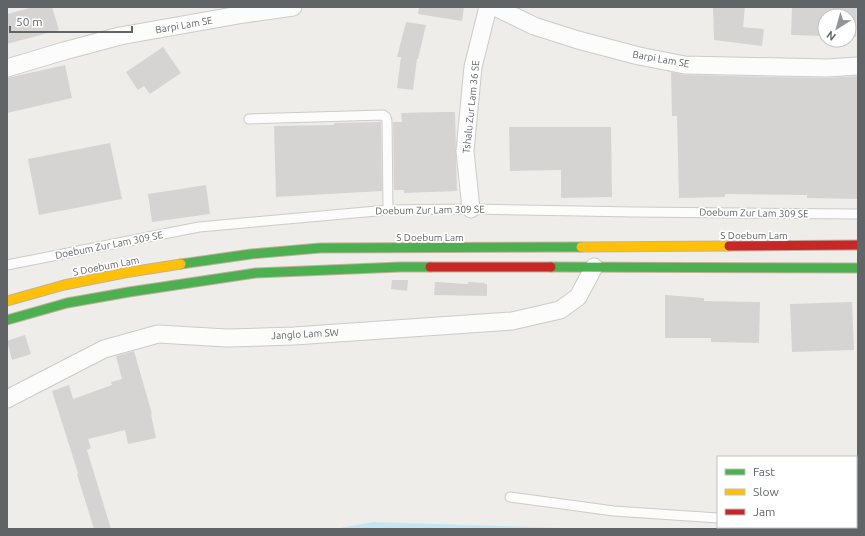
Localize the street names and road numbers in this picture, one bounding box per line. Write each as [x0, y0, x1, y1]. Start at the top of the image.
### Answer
street label: Barpi Lam SE [155, 14, 214, 35]
street label: Barpi Lam SE [632, 49, 691, 70]
street label: Tshalu Zur Lam 36 SE [461, 59, 481, 154]
street label: Doebum Zur Lam 309 SE [375, 204, 485, 216]
street label: Doebum Zur Lam 309 SE [699, 207, 809, 219]
street label: Doebum Zur Lam 309 SE [54, 229, 164, 261]
street label: S Doebum Lam [720, 230, 788, 241]
street label: S Doebum Lam [396, 232, 464, 243]
street label: S Doebum Lam [72, 254, 140, 278]
street label: Janglo Lam SW [271, 327, 339, 341]

